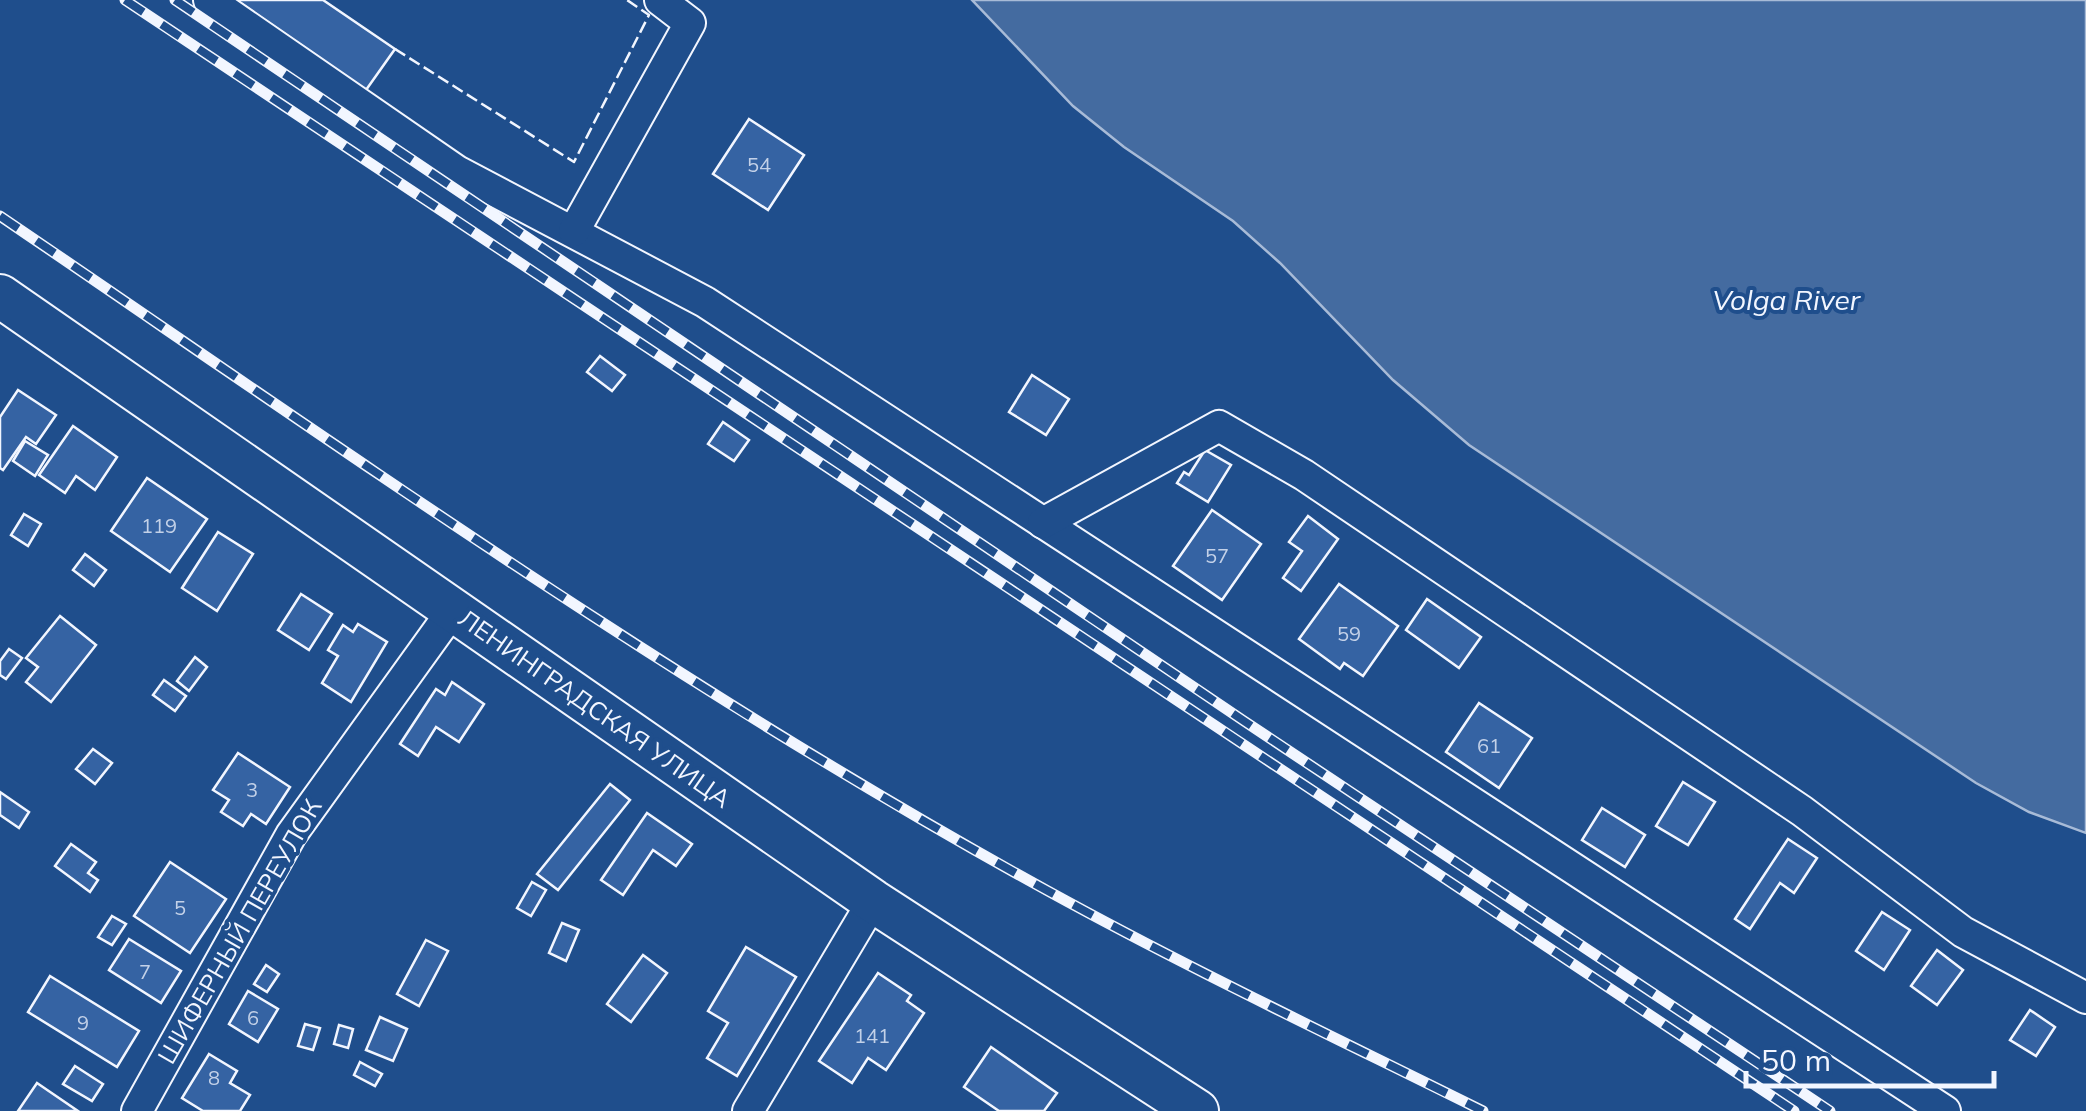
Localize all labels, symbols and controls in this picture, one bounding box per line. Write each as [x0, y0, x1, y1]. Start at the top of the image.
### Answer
house number: 54 [747, 152, 771, 177]
water label: Volga River [1712, 282, 1862, 317]
house number: 119 [141, 513, 177, 538]
house number: 57 [1205, 543, 1229, 568]
street label: ЛЕНИНГРАДСКАЯ УЛИЦА [453, 602, 737, 814]
house number: 59 [1337, 621, 1361, 646]
house number: 61 [1477, 733, 1501, 758]
house number: 3 [246, 777, 258, 802]
street label: ШИФЕРНЫЙ ПЕРЕУЛОК [150, 793, 328, 1069]
house number: 5 [174, 895, 186, 920]
house number: 7 [139, 959, 151, 984]
house number: 6 [247, 1005, 259, 1030]
house number: 9 [77, 1010, 89, 1035]
house number: 141 [854, 1023, 890, 1048]
scale bar [1746, 1026, 1994, 1088]
text: 50 m [1761, 1041, 1831, 1079]
house number: 8 [208, 1065, 220, 1090]

